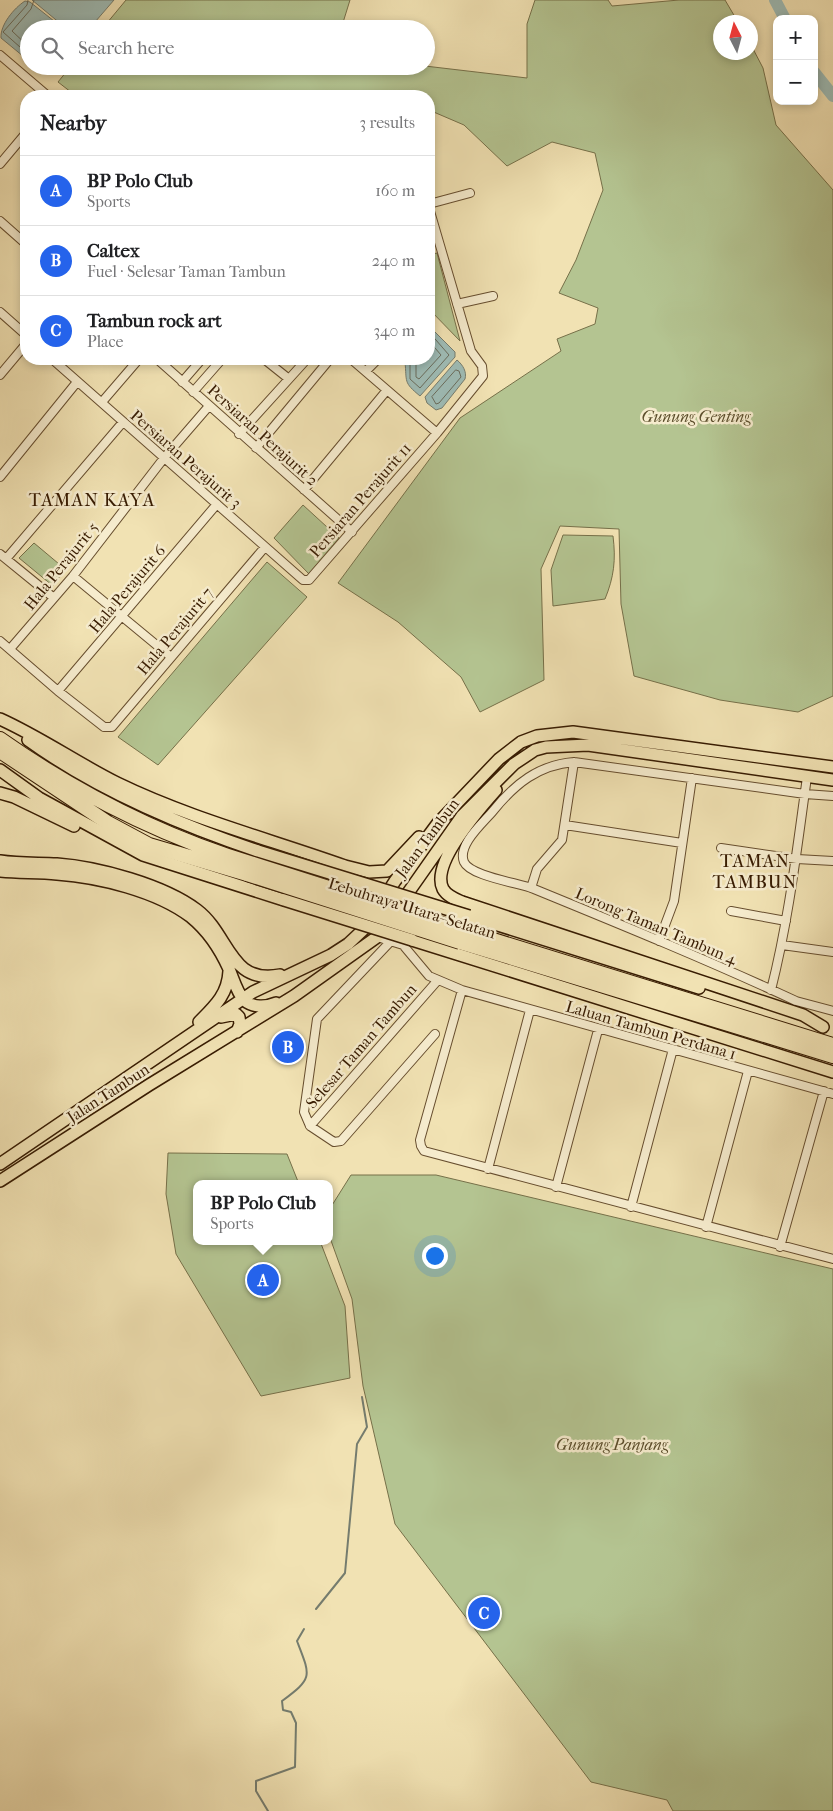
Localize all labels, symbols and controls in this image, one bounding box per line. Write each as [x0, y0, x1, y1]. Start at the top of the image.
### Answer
north arrow [713, 15, 758, 60]
map controls [773, 15, 818, 105]
button: + [773, 15, 818, 60]
search box [20, 20, 435, 75]
icon: search [38, 34, 66, 62]
text: Search here [78, 37, 174, 59]
button: − [773, 60, 818, 105]
text: Nearby [40, 111, 106, 135]
text: 3 results [359, 113, 415, 132]
text: BP Polo Club [87, 170, 193, 192]
text: A [51, 181, 61, 200]
text: 160 m [375, 181, 415, 200]
text: Sports [87, 192, 130, 211]
text: Caltex [87, 240, 140, 262]
text: B [51, 251, 61, 270]
text: 240 m [372, 251, 415, 270]
text: Fuel · Selesar Taman Tambun [87, 262, 286, 281]
text: Tambun rock art [87, 310, 222, 332]
text: C [51, 321, 61, 340]
text: 340 m [373, 321, 415, 340]
text: Place [87, 332, 123, 351]
street label: Persiaran Perajurit 2 [204, 380, 322, 490]
street label: Persiaran Perajurit 3 [127, 406, 245, 512]
park label: Gunung Genting [642, 407, 751, 426]
street label: Persiaran Perajurit 11 [305, 439, 415, 561]
district label: TAMAN KAYA [29, 490, 155, 511]
street label: Hala Perajurit 5 [20, 518, 102, 614]
street label: Hala Perajurit 6 [85, 541, 170, 637]
street label: Hala Perajurit 7 [133, 583, 217, 679]
street label: Jalan Tambun [390, 794, 463, 883]
district label: TAMAN TAMBUN [712, 851, 798, 893]
street label: Lebuhraya Utara–Selatan [326, 873, 499, 943]
street label: Lorong Taman Tambun 4 [572, 883, 740, 969]
street label: Selesar Taman Tambun [302, 979, 421, 1112]
street label: Laluan Tambun Perdana 1 [564, 997, 738, 1063]
pin: B [272, 1028, 304, 1066]
street label: Jalan Tambun [62, 1059, 153, 1128]
popup [193, 1180, 333, 1245]
text: BP Polo Club [210, 1192, 316, 1214]
text: Sports [210, 1214, 254, 1233]
your location [422, 1243, 448, 1269]
pin: A [247, 1261, 279, 1299]
park label: Gunung Panjang [556, 1435, 669, 1454]
pin: C [468, 1594, 500, 1632]

